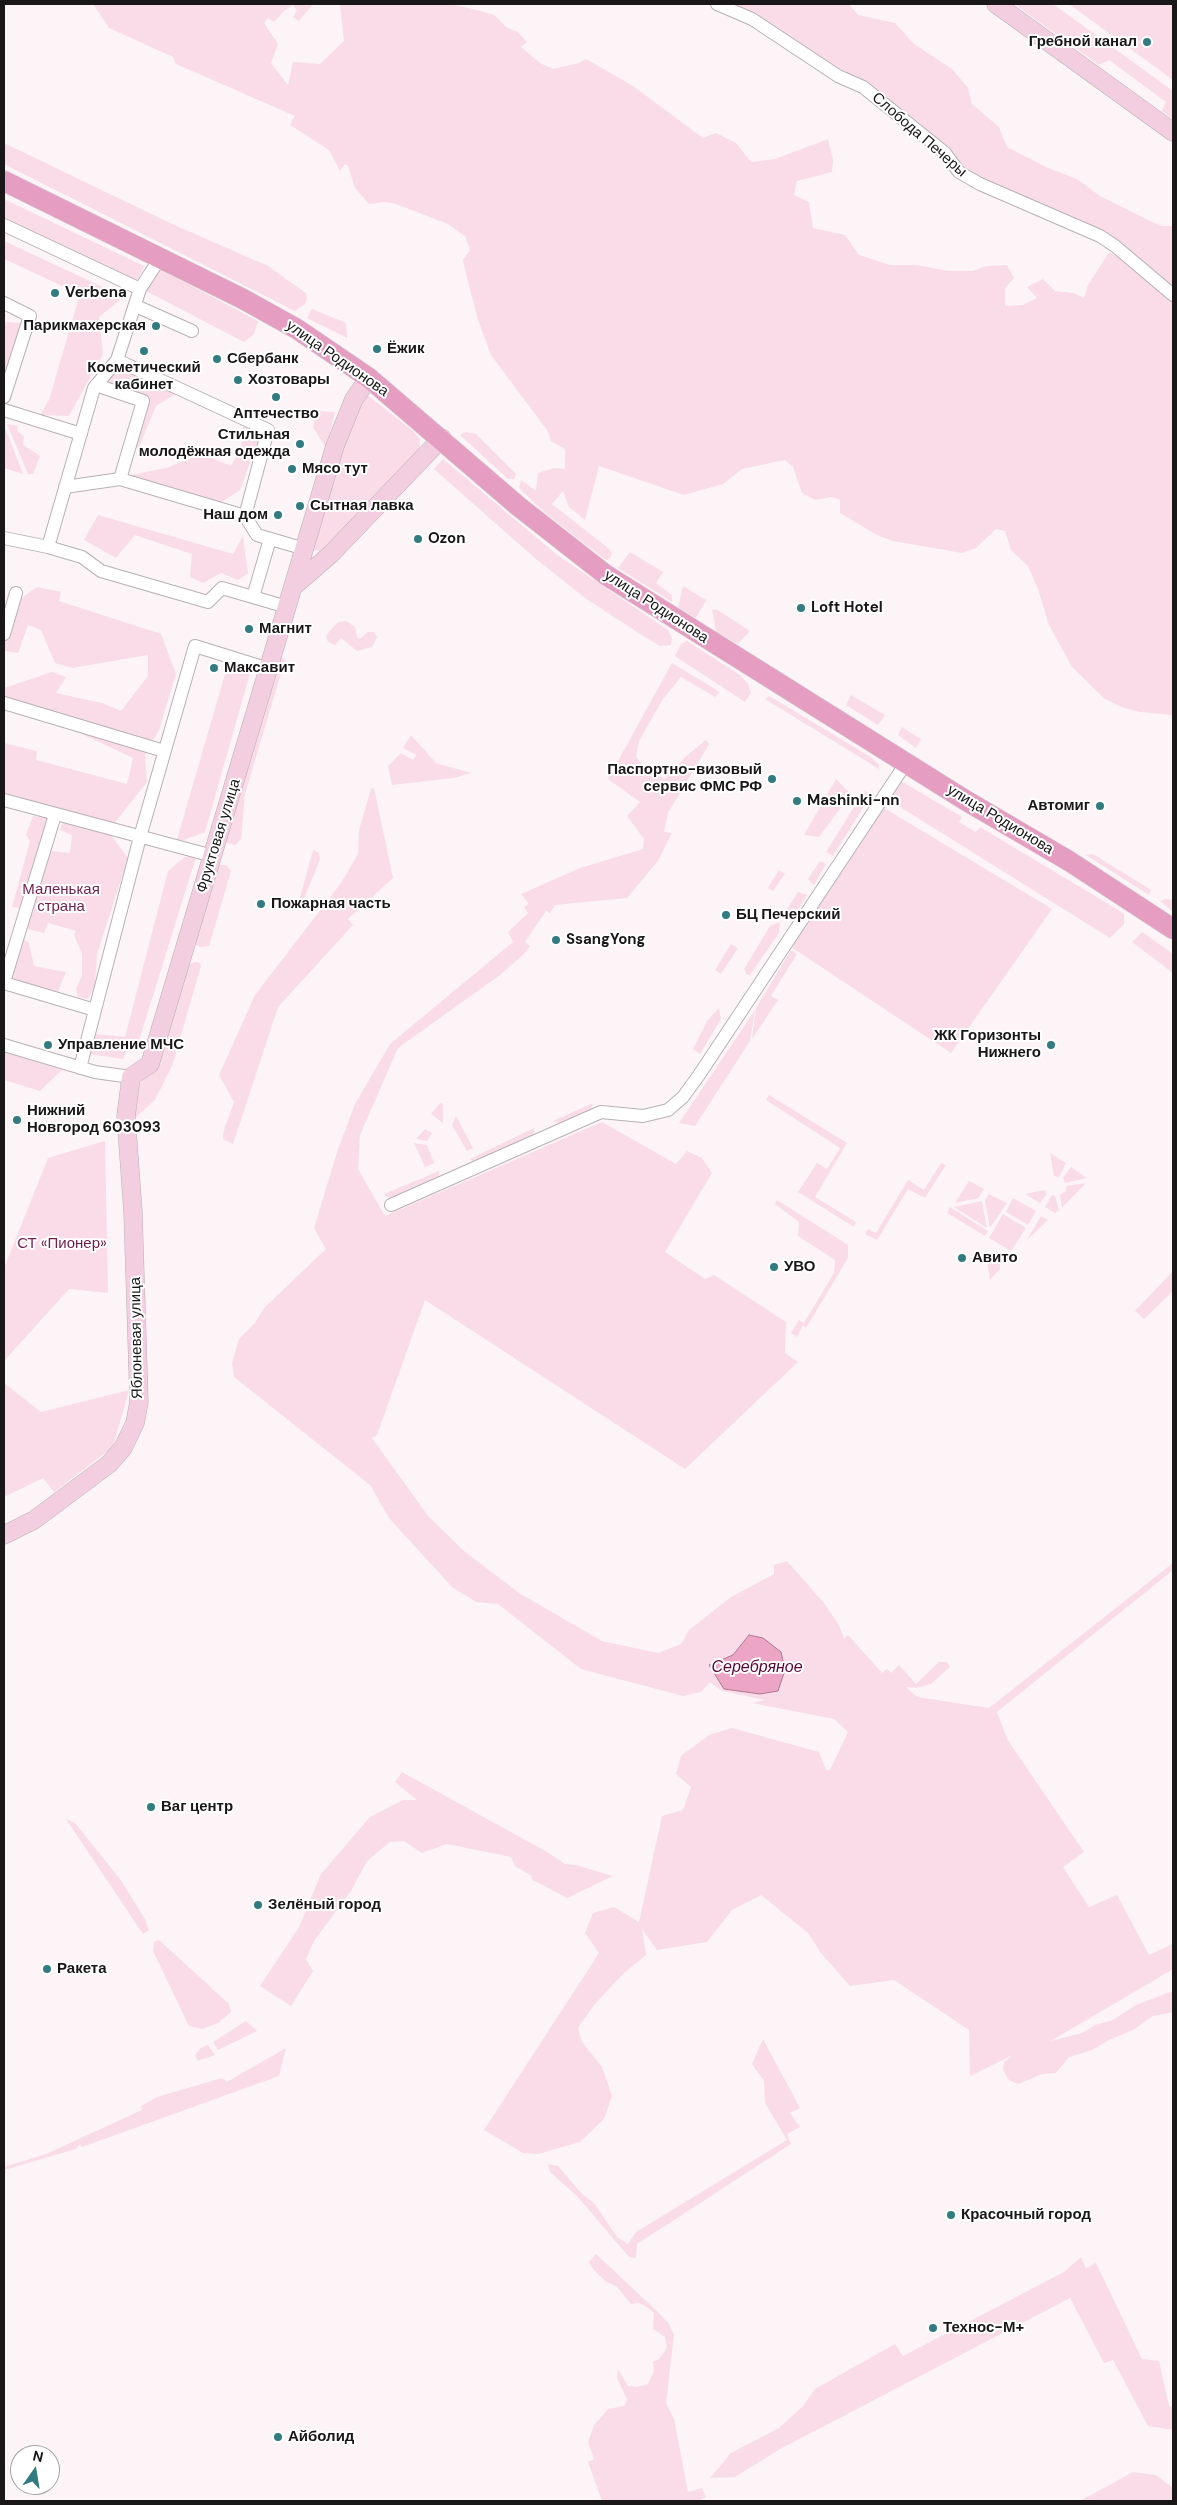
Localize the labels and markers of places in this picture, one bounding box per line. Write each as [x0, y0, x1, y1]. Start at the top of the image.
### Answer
place label: Гребной канал [1029, 33, 1137, 51]
marker: Гребной канал [1141, 36, 1153, 48]
place label: Verbena [65, 284, 127, 302]
marker: Verbena [49, 287, 61, 299]
place label: Парикмахерская [23, 317, 146, 335]
marker: Парикмахерская [150, 320, 162, 332]
place label: Ёжик [387, 340, 424, 358]
marker: Ёжик [371, 343, 383, 355]
marker: Косметический кабинет [138, 345, 150, 357]
place label: Сбербанк [227, 350, 299, 368]
marker: Сбербанк [211, 353, 223, 365]
place label: Косметический кабинет [87, 359, 201, 394]
place label: Хозтовары [248, 371, 330, 389]
marker: Хозтовары [232, 374, 244, 386]
marker: Аптечество [270, 391, 282, 403]
place label: Аптечество [233, 405, 319, 423]
place label: Стильная молодёжная одежда [139, 426, 290, 461]
marker: Стильная молодёжная одежда [294, 438, 306, 450]
place label: Мясо тут [302, 460, 368, 478]
marker: Мясо тут [286, 463, 298, 475]
place label: Сытная лавка [310, 497, 414, 515]
marker: Сытная лавка [294, 500, 306, 512]
place label: Наш дом [203, 506, 268, 524]
marker: Наш дом [272, 509, 284, 521]
place label: Ozon [428, 530, 466, 548]
marker: Ozon [412, 533, 424, 545]
place label: Loft Hotel [811, 599, 883, 617]
marker: Loft Hotel [795, 602, 807, 614]
place label: Магнит [259, 620, 312, 638]
marker: Магнит [243, 623, 255, 635]
place label: Максавит [224, 659, 295, 677]
marker: Максавит [208, 662, 220, 674]
place label: Паспортно-визовый сервис ФМС РФ [607, 761, 762, 796]
marker: Паспортно-визовый сервис ФМС РФ [766, 773, 778, 785]
place label: Mashinki-nn [807, 792, 900, 810]
marker: Mashinki-nn [791, 795, 803, 807]
place label: Автомиг [1027, 797, 1090, 815]
marker: Автомиг [1094, 800, 1106, 812]
place label: Пожарная часть [271, 895, 391, 913]
marker: Пожарная часть [255, 898, 267, 910]
place label: БЦ Печерский [736, 906, 841, 924]
marker: БЦ Печерский [720, 909, 732, 921]
place label: SsangYong [566, 931, 646, 949]
marker: SsangYong [550, 934, 562, 946]
place label: ЖК Горизонты Нижнего [934, 1027, 1041, 1062]
place label: Управление МЧС [58, 1036, 184, 1054]
marker: Управление МЧС [42, 1039, 54, 1051]
marker: ЖК Горизонты Нижнего [1045, 1039, 1057, 1051]
place label: Нижний Новгород 603093 [27, 1102, 161, 1137]
marker: Нижний Новгород 603093 [11, 1114, 23, 1126]
place label: Авито [972, 1249, 1018, 1267]
marker: Авито [956, 1252, 968, 1264]
place label: УВО [784, 1258, 815, 1276]
marker: УВО [768, 1261, 780, 1273]
place label: Ваг центр [161, 1798, 233, 1816]
marker: Ваг центр [145, 1801, 157, 1813]
place label: Зелёный город [268, 1896, 381, 1914]
marker: Зелёный город [252, 1899, 264, 1911]
place label: Ракета [57, 1960, 106, 1978]
marker: Ракета [41, 1963, 53, 1975]
place label: Красочный город [961, 2206, 1091, 2224]
marker: Красочный город [945, 2209, 957, 2221]
place label: Технос-М+ [943, 2319, 1024, 2337]
marker: Технос-М+ [927, 2322, 939, 2334]
place label: Айболид [288, 2428, 354, 2446]
marker: Айболид [272, 2431, 284, 2443]

